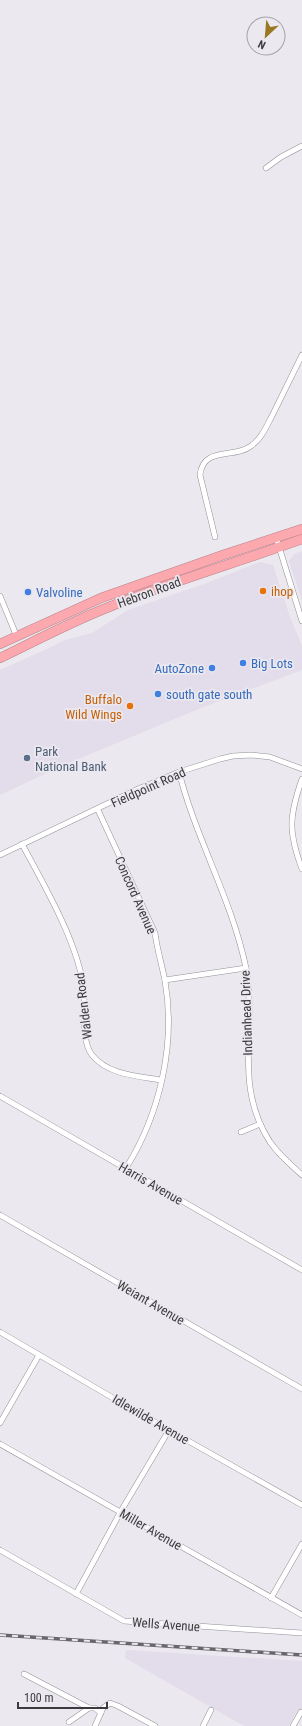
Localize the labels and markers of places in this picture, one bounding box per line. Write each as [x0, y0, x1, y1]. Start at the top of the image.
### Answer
place label: ihop [271, 584, 293, 599]
place label: Valvoline [36, 585, 83, 600]
marker: ihop [258, 586, 268, 596]
marker: Valvoline [23, 587, 33, 597]
place label: Big Lots [251, 656, 293, 671]
marker: Big Lots [238, 658, 248, 668]
place label: AutoZone [154, 661, 204, 676]
marker: AutoZone [207, 663, 217, 673]
place label: south gate south [166, 687, 252, 702]
marker: south gate south [153, 689, 163, 699]
place label: Buffalo Wild Wings [65, 692, 122, 722]
marker: Buffalo Wild Wings [125, 701, 135, 711]
place label: Park National Bank [35, 744, 107, 774]
marker: Park National Bank [22, 753, 32, 763]

